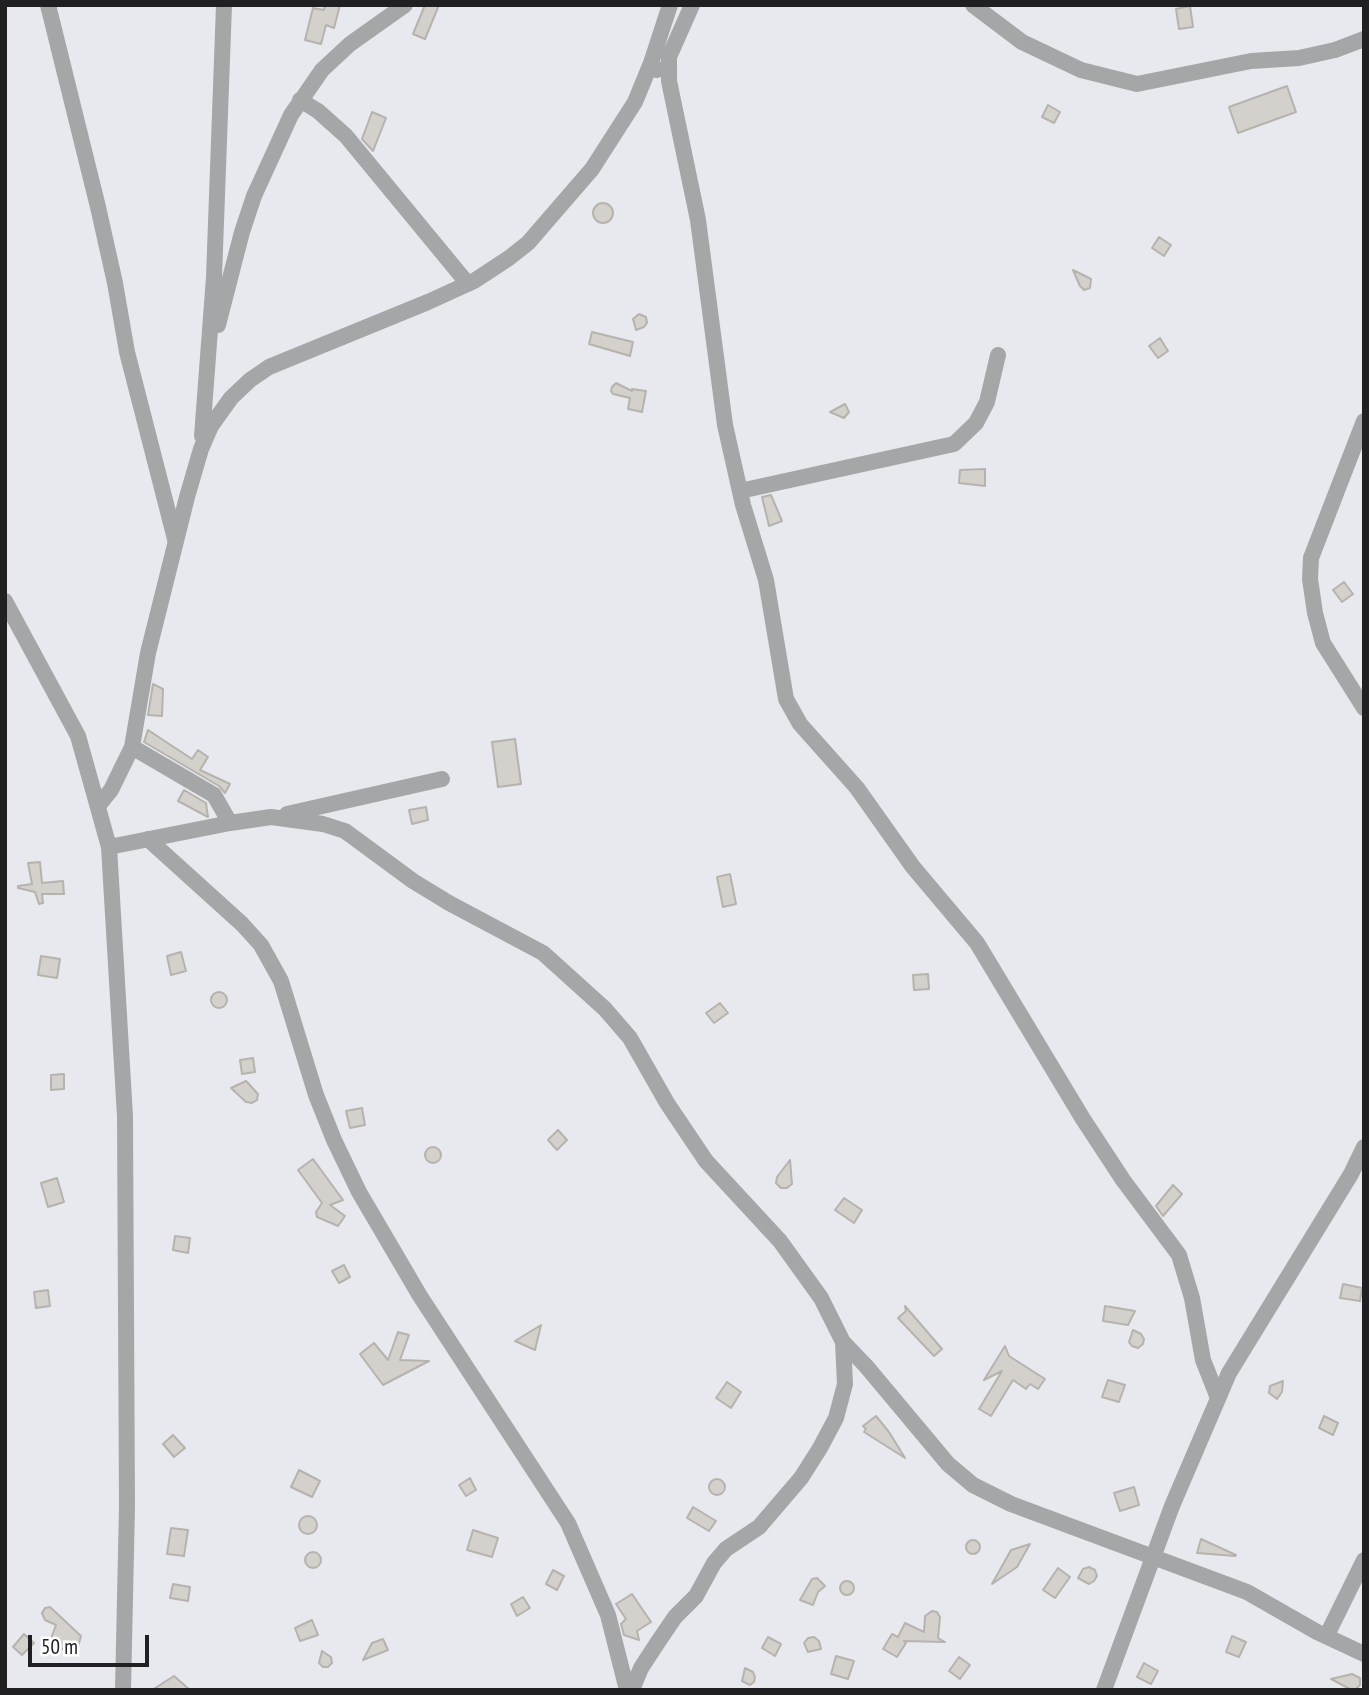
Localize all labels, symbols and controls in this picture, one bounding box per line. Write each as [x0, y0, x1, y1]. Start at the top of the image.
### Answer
scale bar [32, 1622, 152, 1666]
text: 50 m [41, 1633, 78, 1660]

